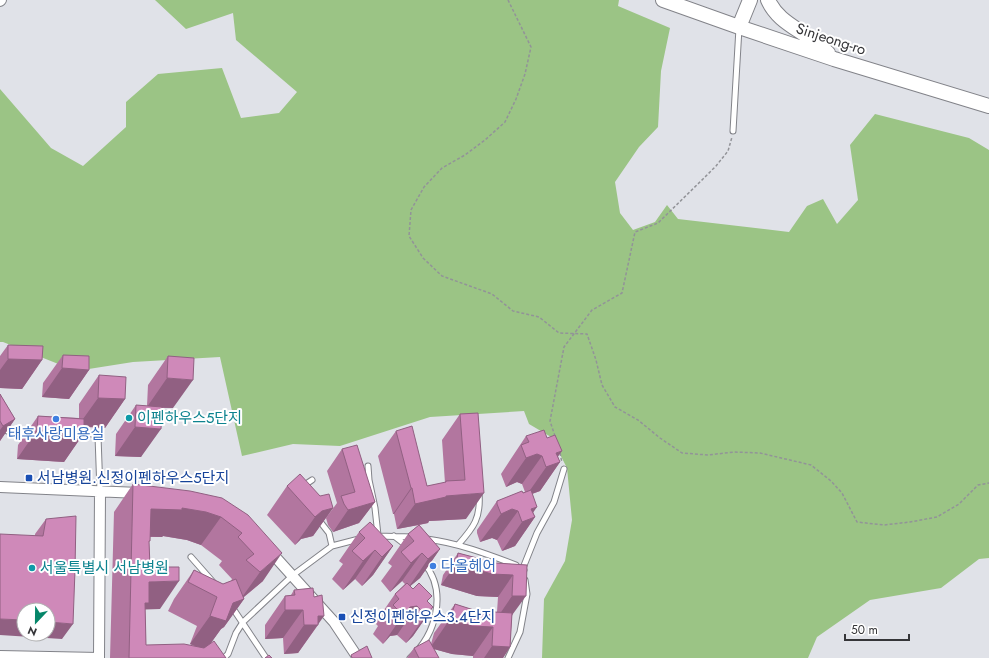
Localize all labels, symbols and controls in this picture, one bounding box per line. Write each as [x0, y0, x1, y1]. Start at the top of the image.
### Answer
street label: Sinjeong-ro [793, 17, 869, 61]
place label: 이펜하우스5단지 [137, 407, 242, 429]
marker: 이펜하우스5단지 [124, 413, 134, 423]
marker: 태후사랑미용실 [51, 414, 61, 424]
place label: 태후사랑미용실 [8, 423, 104, 445]
place label: 서남병원.신정이펜하우스5단지 [37, 467, 229, 489]
marker: 서남병원.신정이펜하우스5단지 [24, 473, 34, 483]
place label: 다올헤어 [441, 555, 496, 577]
place label: 서울특별시 서남병원 [40, 557, 169, 579]
marker: 다올헤어 [428, 561, 438, 571]
marker: 서울특별시 서남병원 [27, 563, 37, 573]
north arrow [16, 602, 56, 642]
place label: 신정이펜하우스3.4단지 [350, 606, 495, 628]
marker: 신정이펜하우스3.4단지 [337, 612, 347, 622]
scale bar [845, 616, 909, 642]
text: 50 m [851, 621, 878, 639]
text: N [25, 622, 39, 640]

